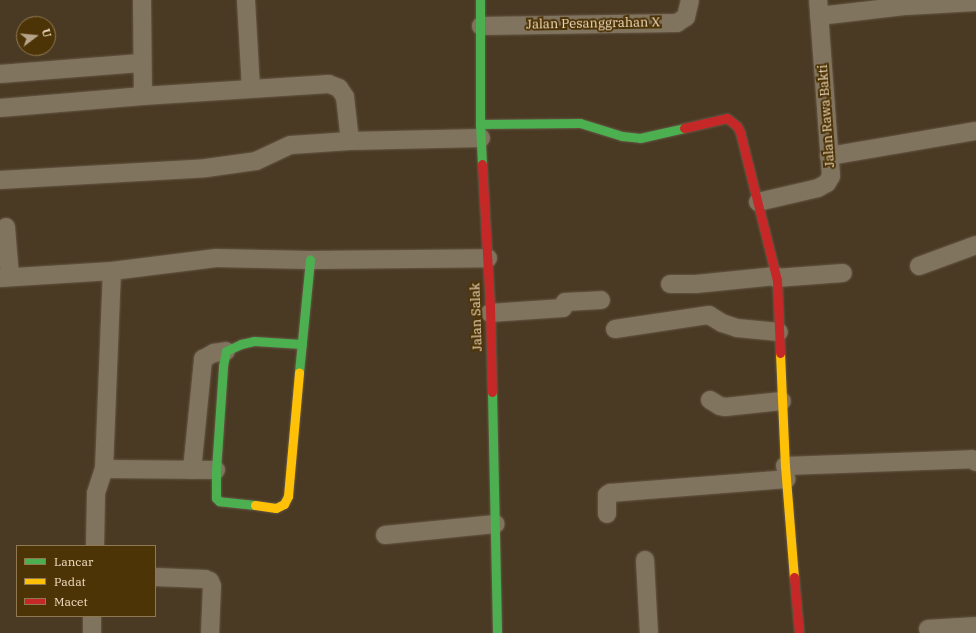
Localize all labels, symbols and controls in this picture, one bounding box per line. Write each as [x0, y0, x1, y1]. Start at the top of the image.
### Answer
street label: Jalan Pesanggrahan X [526, 15, 660, 33]
north arrow [16, 16, 56, 56]
text: U [39, 27, 54, 39]
street label: Jalan Rawa Bakti [816, 64, 838, 168]
street label: Jalan Salak [468, 282, 486, 352]
legend [16, 545, 156, 617]
text: Lancar [54, 554, 93, 569]
text: Padat [54, 574, 86, 589]
text: Macet [54, 594, 88, 609]

